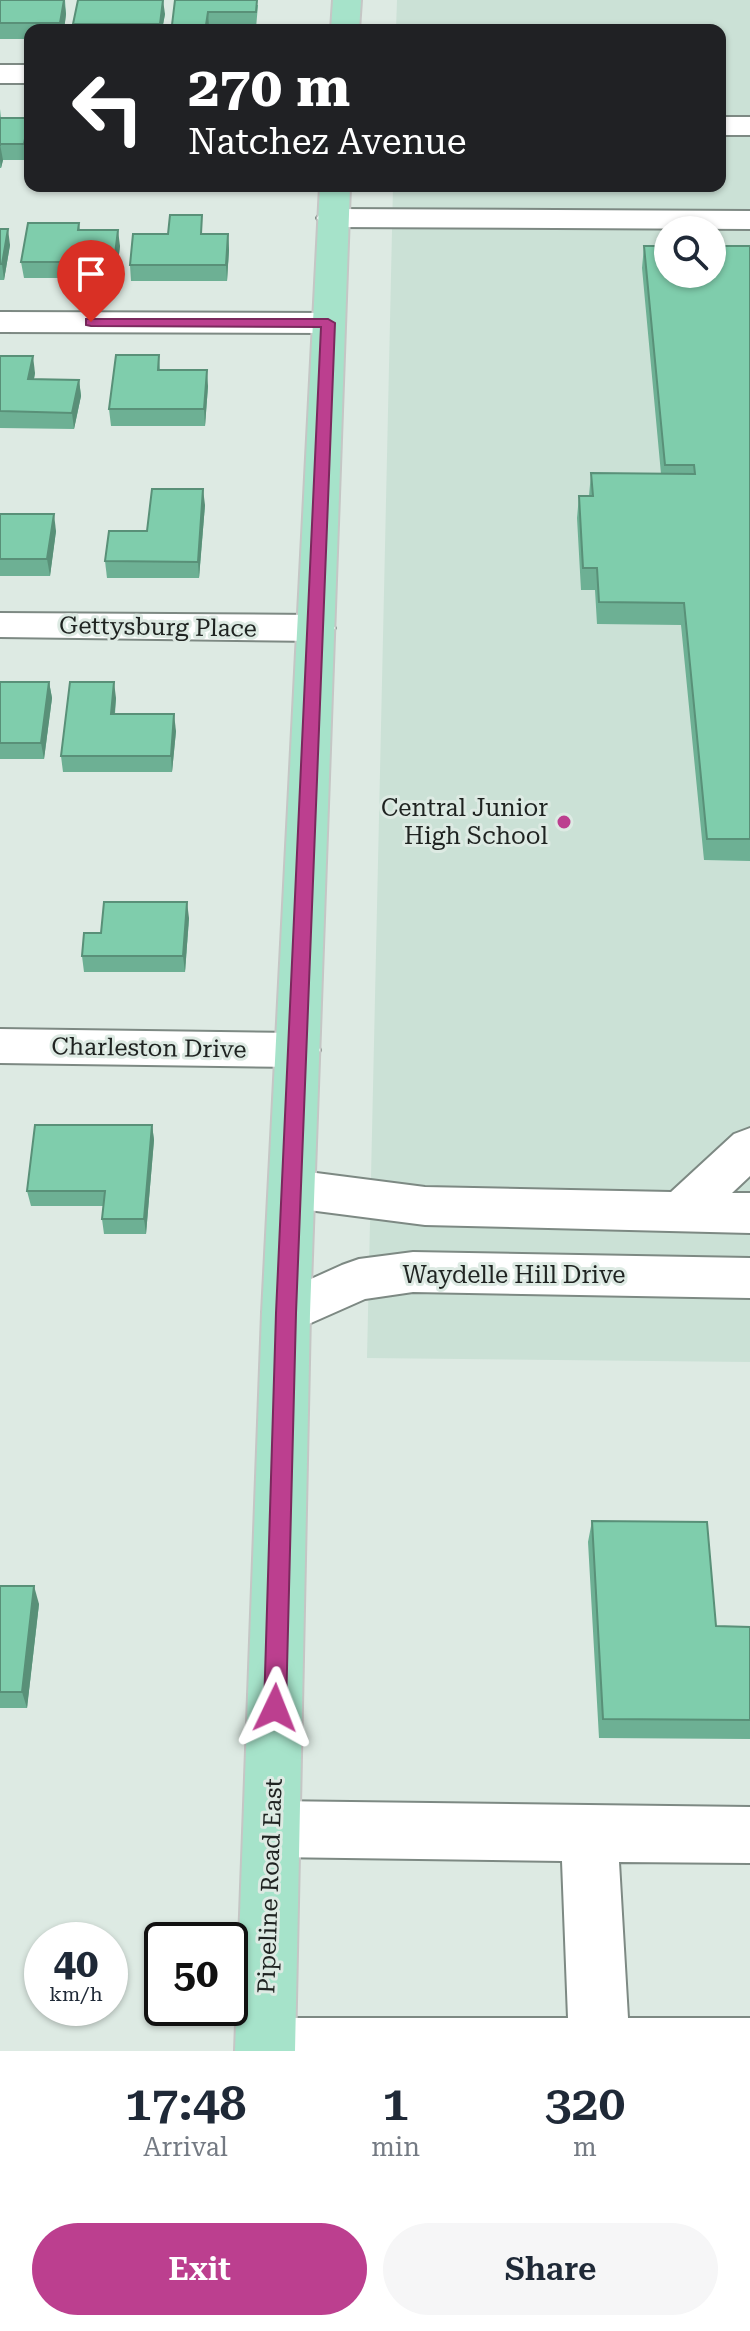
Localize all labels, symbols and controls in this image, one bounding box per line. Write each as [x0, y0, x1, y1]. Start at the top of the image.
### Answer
text: 270 m [188, 54, 350, 120]
icon: left [56, 56, 160, 160]
text: Natchez Avenue [188, 121, 467, 163]
map controls [654, 216, 726, 288]
button: search [654, 216, 726, 288]
pin [57, 240, 125, 322]
icon: arrive [69, 252, 113, 296]
street label: Gettysburg Place [59, 611, 257, 643]
place label: Central Junior High School [381, 794, 548, 850]
marker: Central Junior High School [555, 813, 573, 831]
street label: Charleston Drive [51, 1032, 247, 1064]
street label: Waydelle Hill Drive [402, 1261, 626, 1289]
position arrow [233, 1666, 317, 1750]
street label: Pipeline Road East [252, 1778, 288, 1994]
speed limit sign: 50 [144, 1922, 248, 2026]
text: 40 [54, 1940, 98, 1987]
text: km/h [49, 1982, 103, 2006]
text: 17:48 [125, 2076, 246, 2132]
text: 1 [382, 2076, 409, 2132]
text: 320 [545, 2076, 625, 2132]
text: Arrival [143, 2132, 228, 2162]
text: min [371, 2132, 420, 2162]
text: m [573, 2132, 597, 2162]
button: Exit [32, 2223, 367, 2315]
button: Share [383, 2223, 718, 2315]

